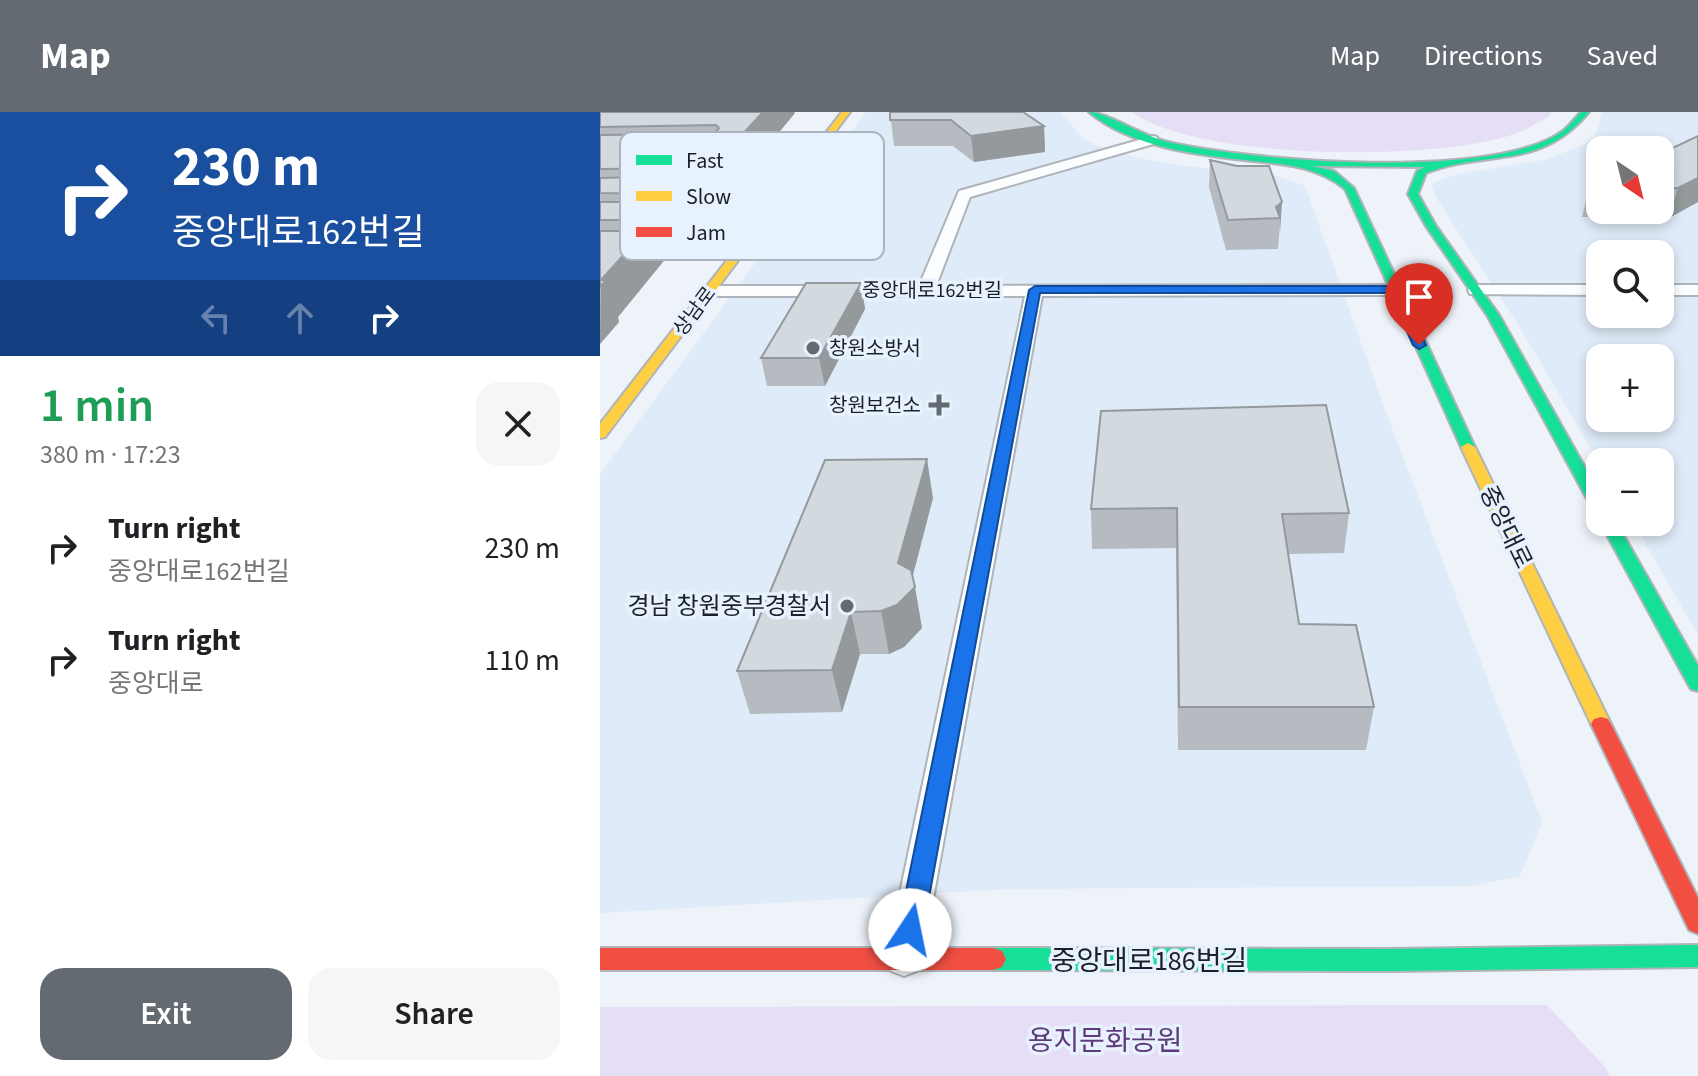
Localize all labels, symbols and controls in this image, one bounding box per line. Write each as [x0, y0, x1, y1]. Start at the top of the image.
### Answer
text: Map [40, 29, 111, 83]
text: Map [1330, 36, 1380, 76]
text: Directions [1424, 36, 1543, 76]
text: Saved [1587, 36, 1658, 76]
text: 230 m [172, 128, 320, 207]
legend [620, 132, 884, 260]
north arrow [1586, 136, 1674, 224]
map controls [1586, 136, 1674, 536]
icon: right [40, 144, 144, 248]
text: Fast [686, 145, 724, 177]
text: Slow [686, 181, 731, 213]
text: 중앙대로162번길 [172, 207, 424, 258]
text: Jam [686, 217, 726, 249]
button: search [1586, 240, 1674, 328]
pin [1385, 263, 1453, 345]
icon: arrive [1397, 275, 1441, 319]
street label: 중앙대로162번길 [862, 277, 1002, 305]
street label: 상남로 [667, 281, 723, 342]
icon: left [194, 296, 238, 340]
icon: ahead [278, 296, 322, 340]
icon: right [362, 296, 406, 340]
place label: 창원소방서 [829, 335, 921, 363]
marker: 창원소방서 [804, 339, 822, 357]
button: + [1586, 344, 1674, 432]
text: 1 min [40, 372, 154, 440]
button: close [476, 382, 560, 466]
place label: 창원보건소 [829, 392, 921, 420]
marker: 창원보건소 [928, 394, 950, 416]
text: 380 m · 17:23 [40, 436, 181, 473]
button: − [1586, 448, 1674, 536]
street label: 중앙대로 [1470, 480, 1541, 575]
text: Turn right [108, 507, 240, 550]
icon: right [40, 526, 84, 570]
text: 230 m [484, 527, 560, 570]
text: 중앙대로162번길 [108, 553, 290, 590]
place label: 경남 창원중부경찰서 [627, 589, 831, 624]
marker: 경남 창원중부경찰서 [838, 597, 856, 615]
text: Turn right [108, 619, 240, 662]
icon: right [40, 638, 84, 682]
text: 110 m [484, 639, 560, 682]
text: 중앙대로 [108, 665, 204, 702]
position arrow [868, 888, 952, 972]
street label: 중앙대로186번길 [1051, 941, 1247, 981]
button: Exit [40, 968, 292, 1060]
button: Share [308, 968, 560, 1060]
park label: 용지문화공원 [1028, 1021, 1182, 1061]

